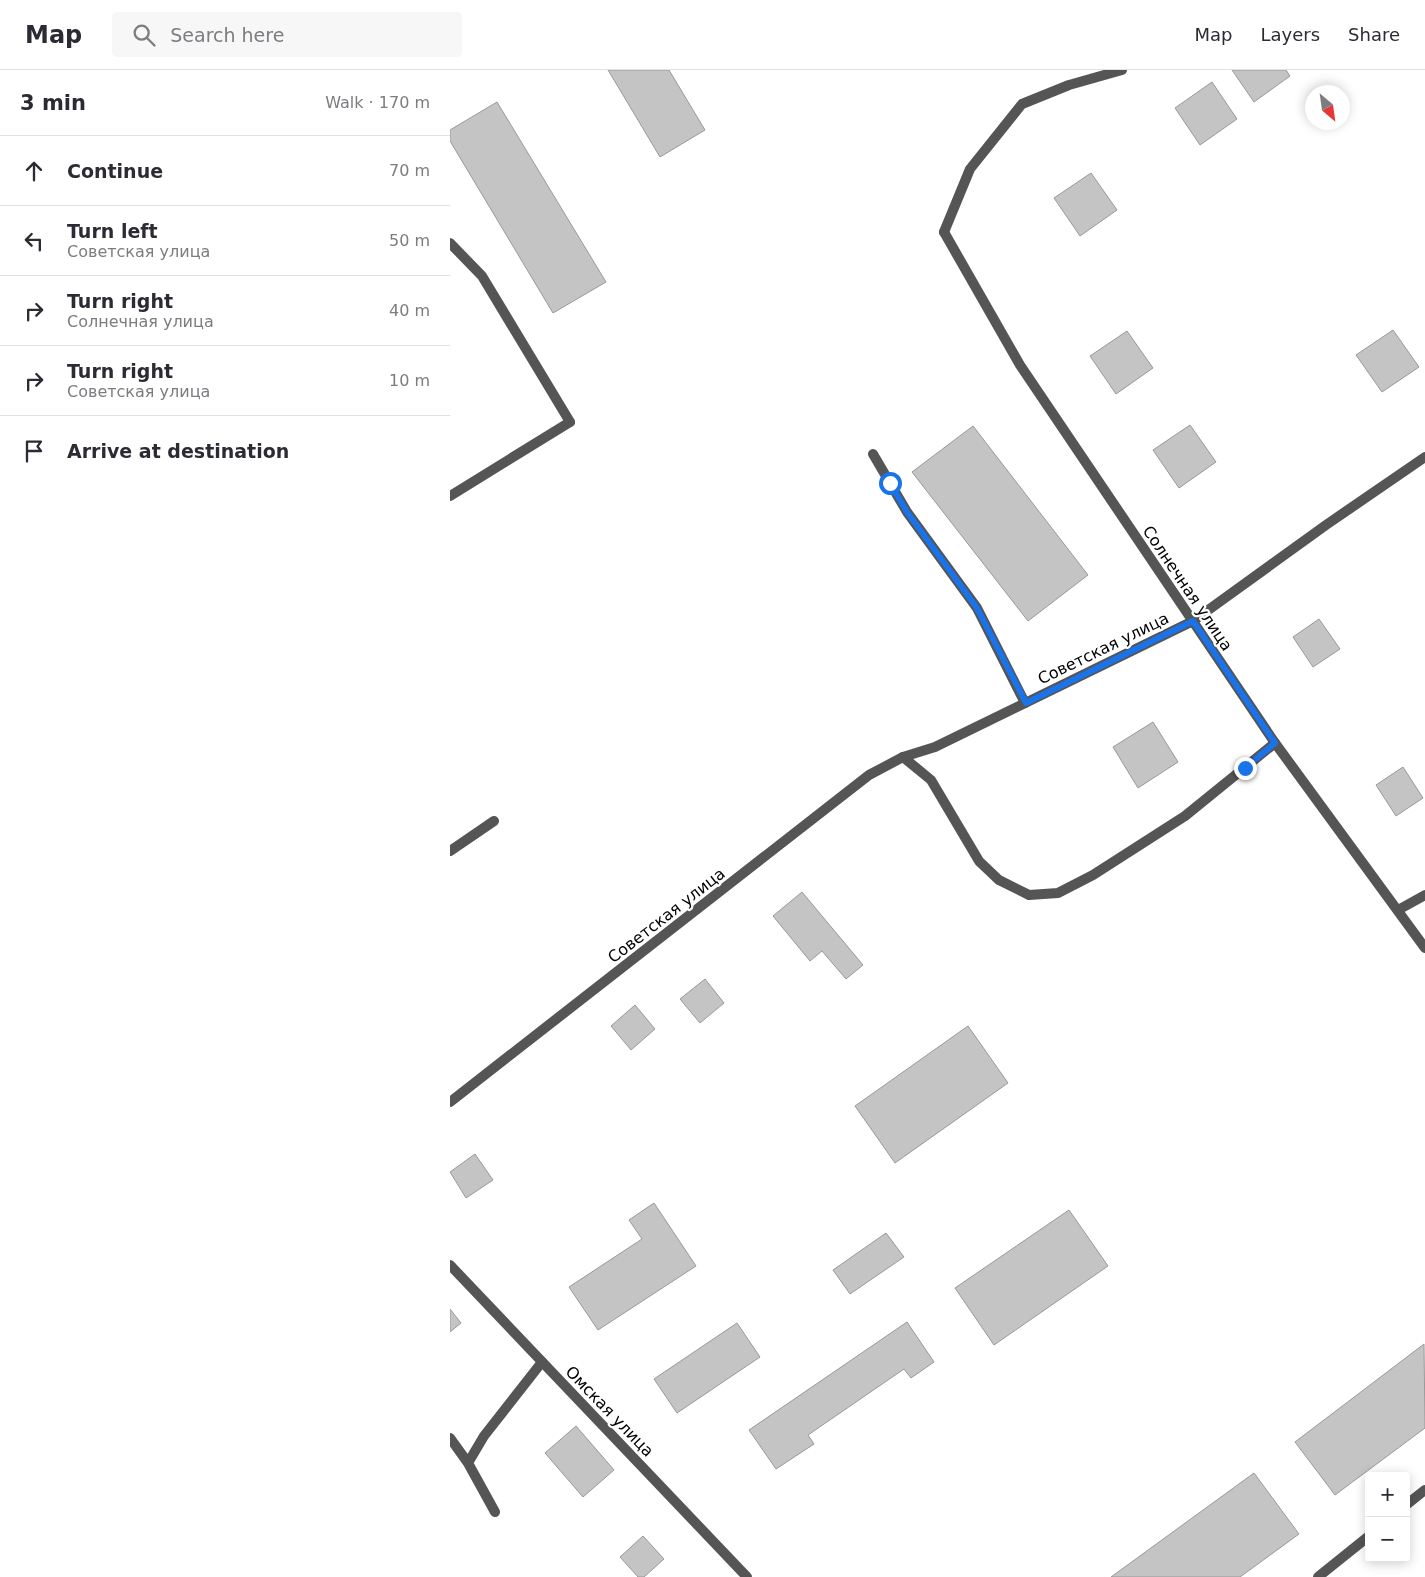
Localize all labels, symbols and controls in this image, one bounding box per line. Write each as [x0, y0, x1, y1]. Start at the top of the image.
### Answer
search box [112, 12, 462, 57]
text: Map [25, 21, 82, 49]
icon: search [130, 21, 158, 49]
text: Search here [170, 24, 284, 46]
text: Map [1194, 24, 1232, 45]
text: Layers [1260, 24, 1320, 45]
text: Share [1348, 24, 1400, 45]
north arrow [1305, 85, 1350, 130]
text: 3 min [20, 91, 86, 115]
text: Walk · 170 m [325, 93, 430, 112]
icon: ahead [20, 157, 48, 185]
text: Continue [67, 160, 163, 182]
text: 70 m [389, 161, 430, 180]
text: Turn left [67, 220, 158, 242]
icon: left [20, 227, 48, 255]
text: 50 m [389, 231, 430, 250]
text: Советская улица [67, 242, 210, 261]
text: Turn right [67, 290, 173, 312]
icon: right [20, 297, 48, 325]
text: 40 m [389, 301, 430, 320]
text: Солнечная улица [67, 312, 214, 331]
text: Turn right [67, 360, 173, 382]
icon: right [20, 367, 48, 395]
text: 10 m [389, 371, 430, 390]
text: Советская улица [67, 382, 210, 401]
icon: arrive [20, 437, 48, 465]
text: Arrive at destination [67, 440, 289, 462]
route start [879, 472, 902, 495]
street label: Солнечная улица [1139, 522, 1236, 654]
street label: Советская улица [1035, 608, 1172, 688]
route end [1234, 757, 1257, 780]
street label: Советская улица [604, 864, 729, 967]
street label: Омская улица [562, 1362, 658, 1461]
map controls [1365, 1472, 1410, 1562]
button: + [1365, 1472, 1410, 1517]
button: − [1365, 1517, 1410, 1562]

